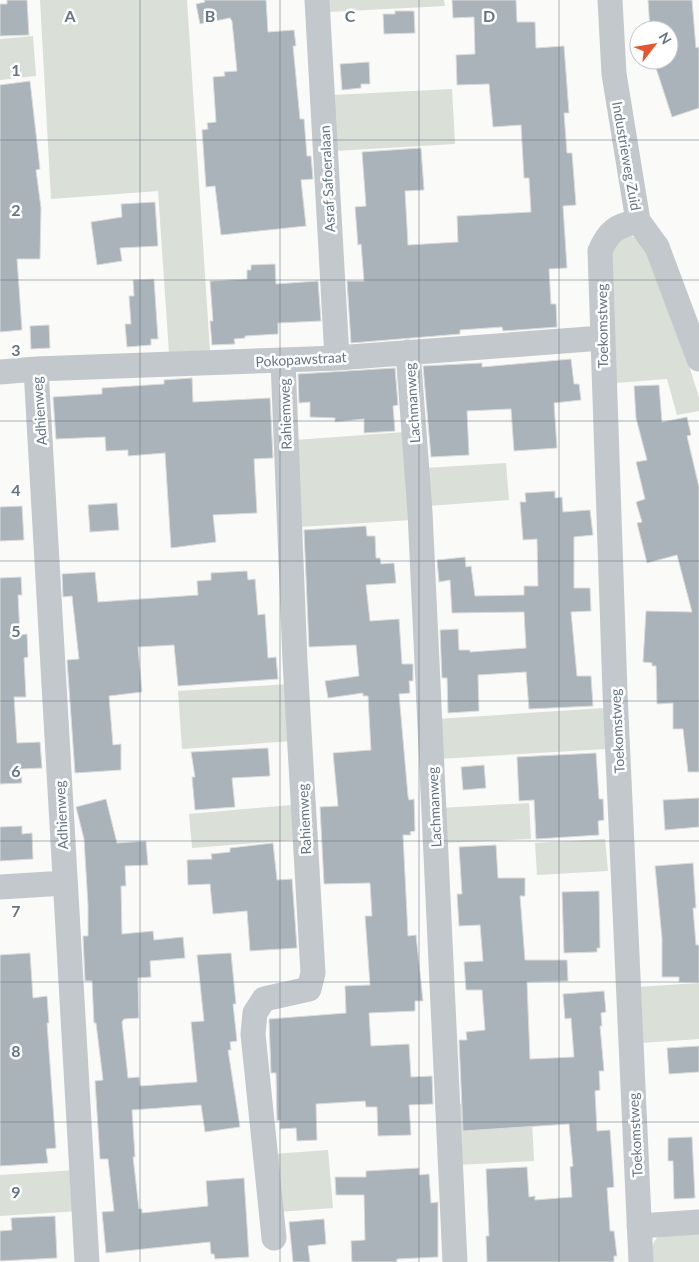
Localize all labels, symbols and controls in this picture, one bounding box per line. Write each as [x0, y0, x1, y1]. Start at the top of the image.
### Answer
text: A [63, 6, 76, 25]
text: B [205, 6, 215, 25]
text: C [345, 6, 356, 25]
text: D [483, 6, 495, 25]
north arrow [629, 20, 679, 70]
text: N [656, 29, 676, 47]
text: 1 [11, 60, 21, 79]
street label: Industrieweg Zuid [609, 100, 645, 212]
street label: Asraf Safoeralaan [316, 125, 338, 233]
text: 2 [11, 200, 21, 219]
street label: Toekomstweg [593, 283, 611, 369]
text: 3 [11, 340, 21, 359]
street label: Pokopawstraat [255, 348, 347, 370]
street label: Lachmanweg [401, 362, 423, 444]
street label: Adhienweg [28, 376, 50, 446]
street label: Rahiemweg [275, 378, 295, 450]
text: 4 [11, 480, 21, 499]
text: 5 [11, 621, 21, 640]
street label: Toekomstweg [606, 688, 628, 774]
text: 6 [11, 761, 21, 780]
street label: Lachmanweg [423, 766, 445, 848]
street label: Adhienweg [51, 780, 71, 850]
street label: Rahiemweg [294, 783, 314, 855]
text: 7 [11, 901, 21, 920]
text: 8 [11, 1041, 21, 1060]
street label: Toekomstweg [624, 1092, 646, 1178]
text: 9 [11, 1182, 21, 1201]

